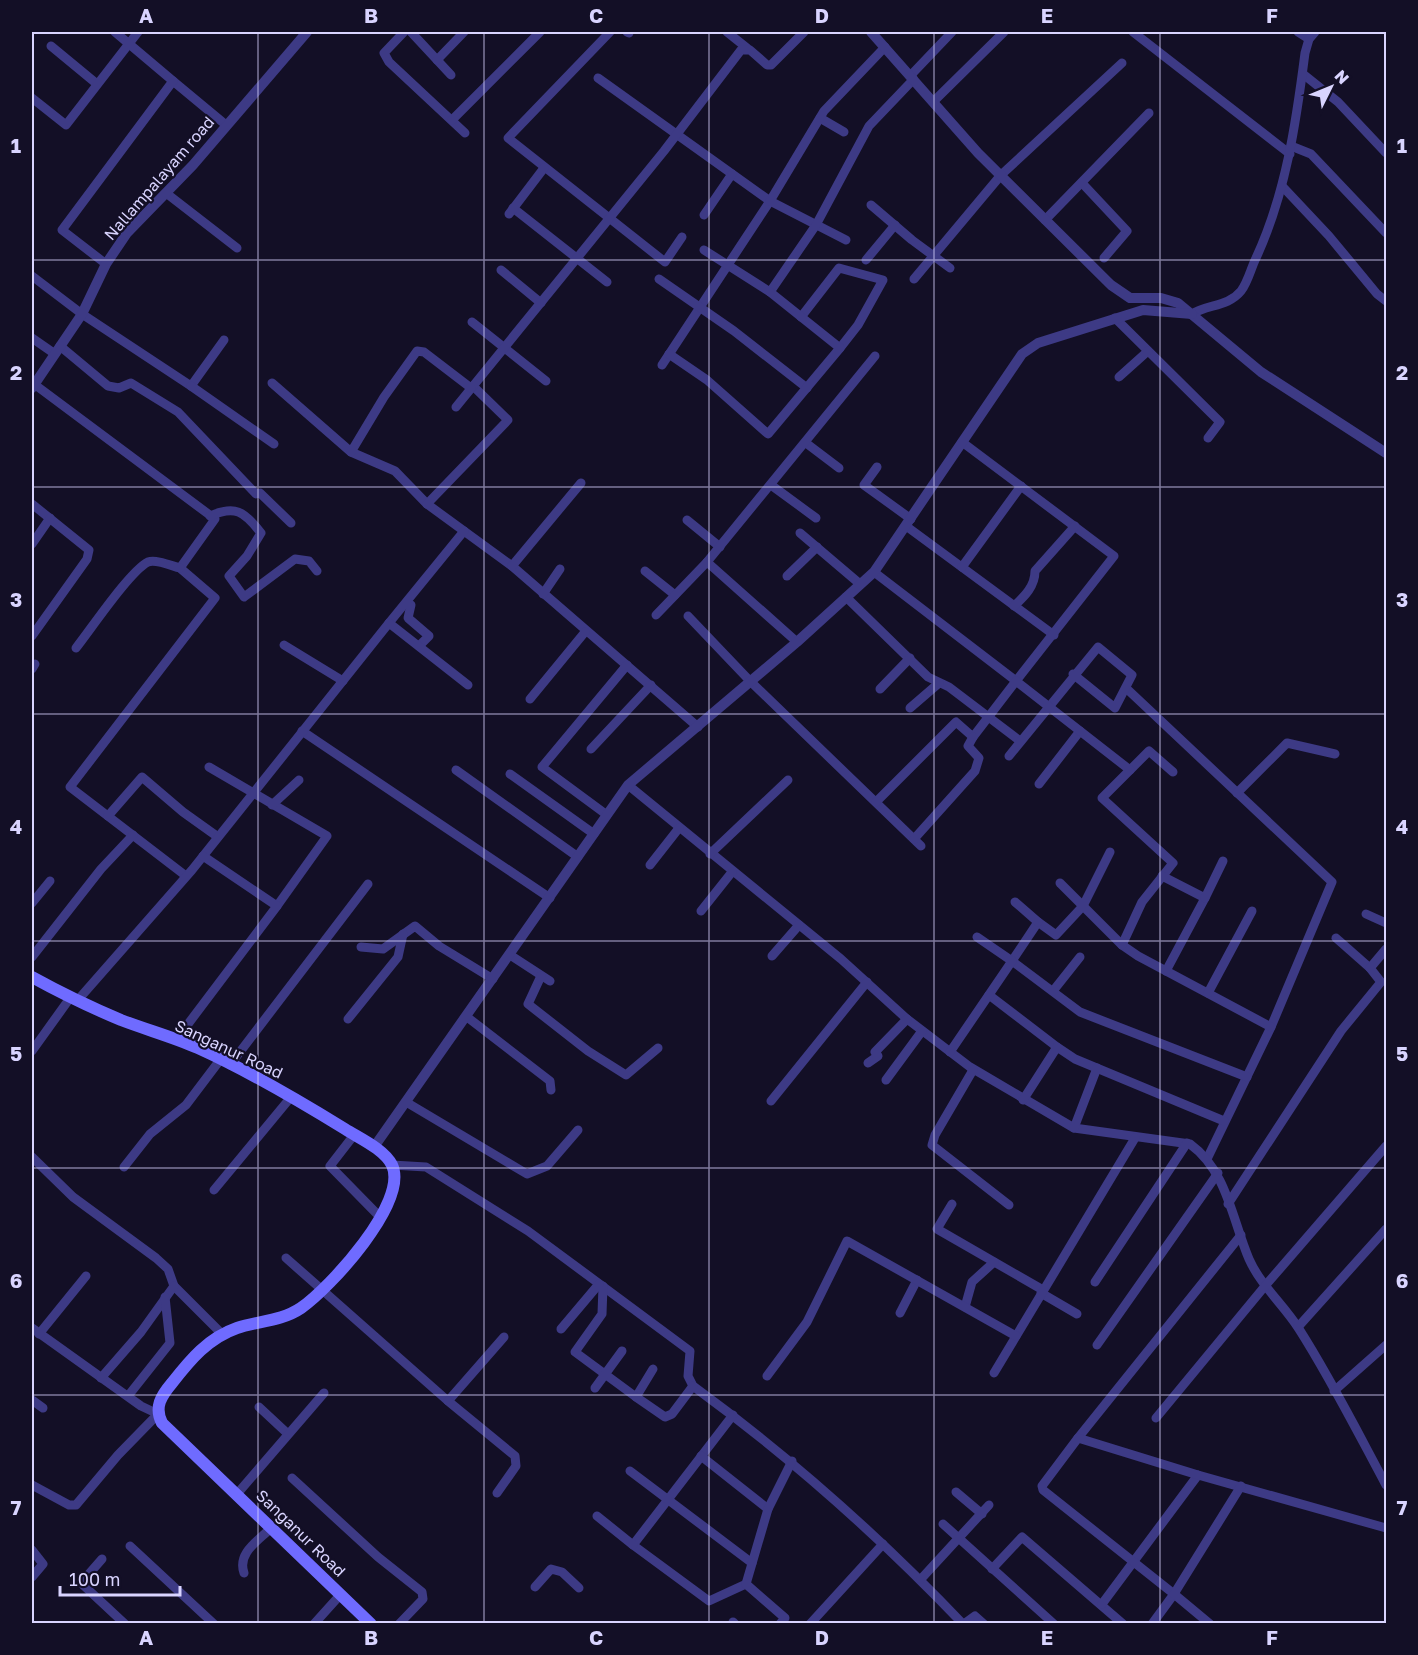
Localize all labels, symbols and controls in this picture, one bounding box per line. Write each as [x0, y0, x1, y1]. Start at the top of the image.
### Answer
text: A [139, 3, 153, 27]
text: B [364, 3, 378, 27]
text: C [589, 3, 603, 27]
text: D [815, 3, 829, 27]
text: E [1041, 3, 1053, 27]
text: F [1266, 3, 1278, 27]
north arrow [1301, 57, 1361, 117]
text: N [1331, 65, 1353, 88]
street label: Nallampalayam road [100, 112, 218, 244]
text: 1 [11, 133, 21, 157]
text: 1 [1397, 133, 1407, 157]
text: 2 [10, 360, 22, 384]
text: 2 [1396, 360, 1408, 384]
text: 3 [10, 587, 22, 611]
text: 3 [1396, 587, 1408, 611]
text: 4 [10, 814, 22, 838]
text: 4 [1396, 814, 1408, 838]
street label: Sanganur Road [172, 1015, 286, 1083]
text: 5 [10, 1041, 22, 1065]
text: 5 [1396, 1041, 1408, 1065]
text: 6 [10, 1268, 22, 1292]
text: 6 [1396, 1268, 1408, 1292]
street label: Sanganur Road [252, 1485, 350, 1581]
text: 7 [11, 1495, 22, 1519]
text: 7 [1397, 1495, 1408, 1519]
scale bar [60, 1559, 180, 1597]
text: 100 m [69, 1568, 120, 1590]
text: A [139, 1625, 153, 1649]
text: B [364, 1625, 378, 1649]
text: C [589, 1625, 603, 1649]
text: D [815, 1625, 829, 1649]
text: E [1041, 1625, 1053, 1649]
text: F [1266, 1625, 1278, 1649]

